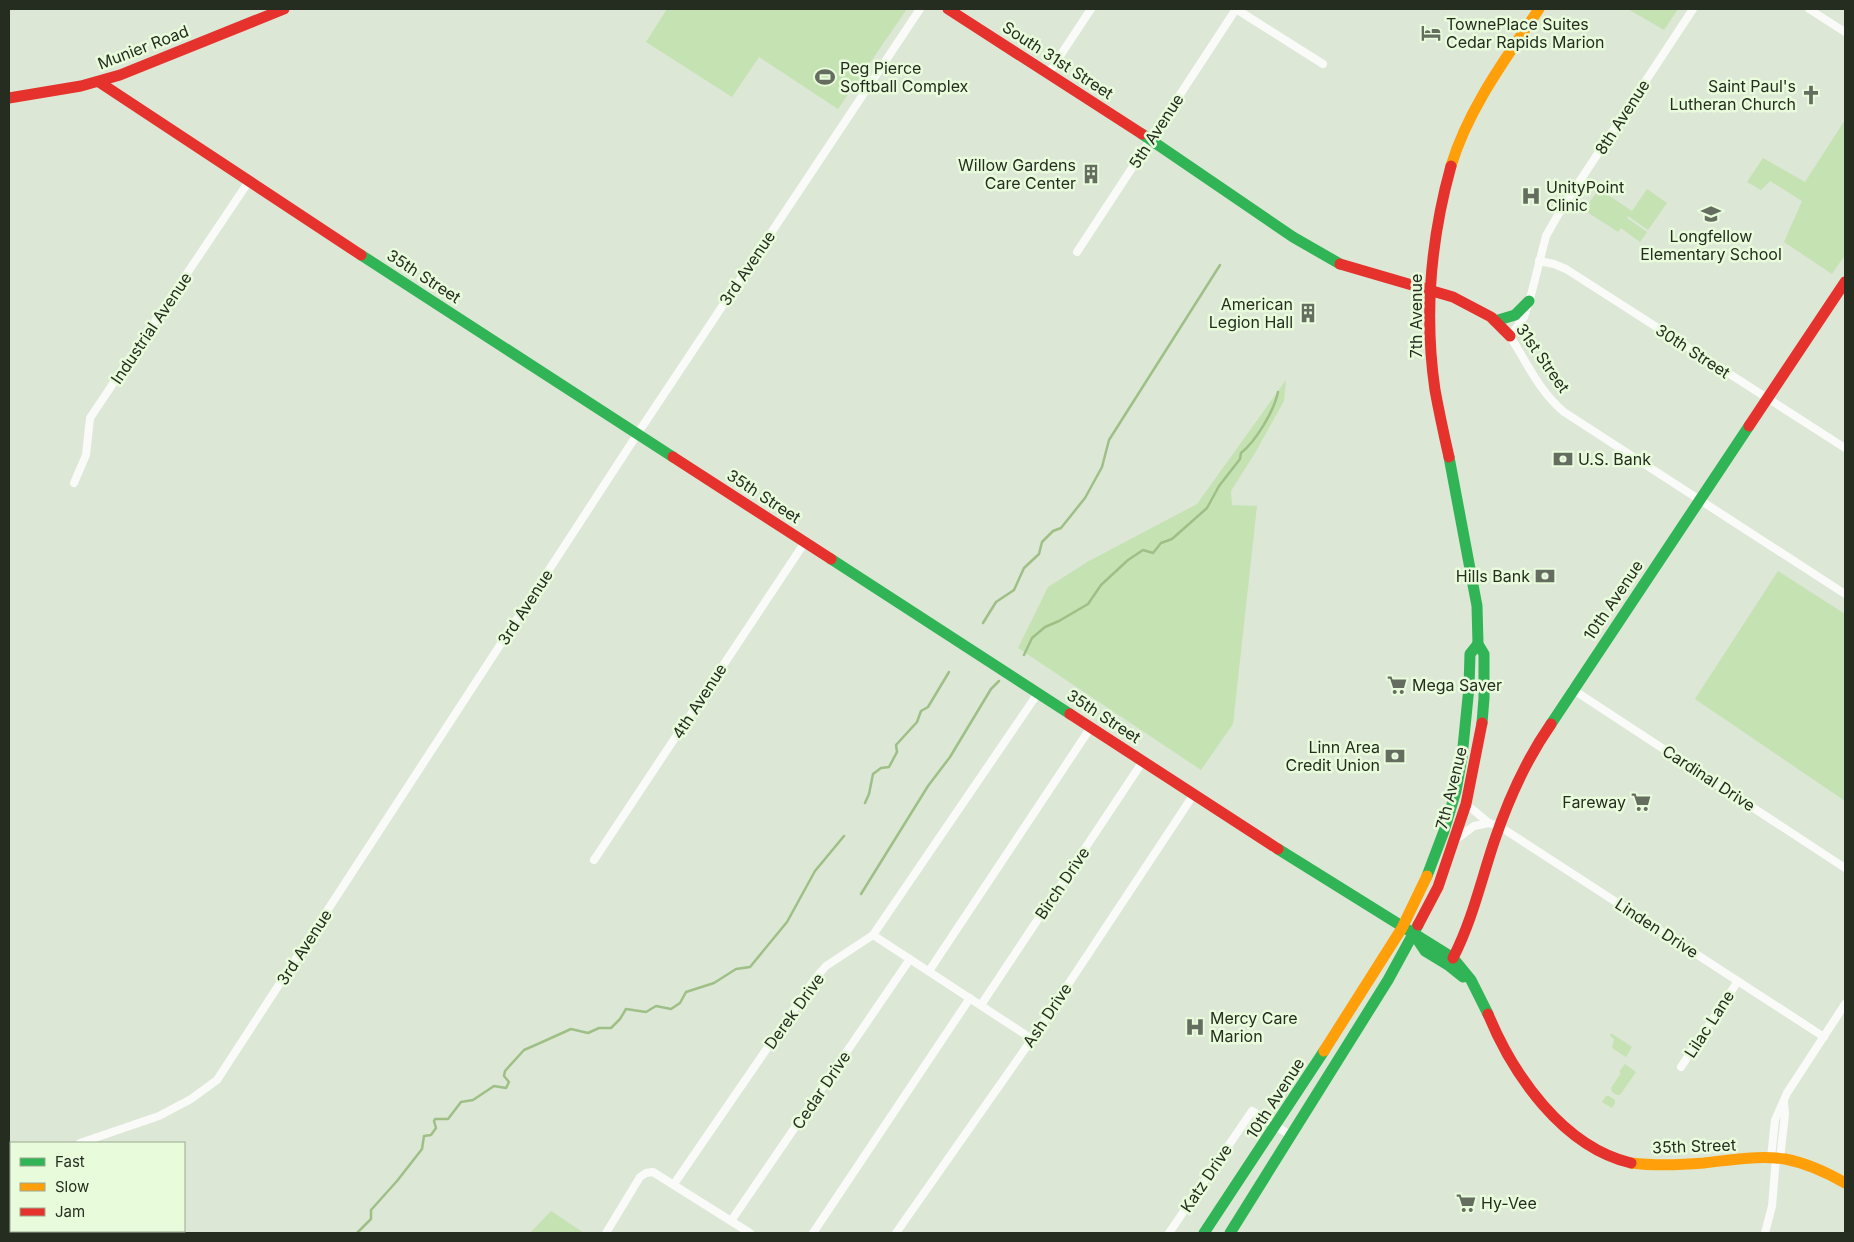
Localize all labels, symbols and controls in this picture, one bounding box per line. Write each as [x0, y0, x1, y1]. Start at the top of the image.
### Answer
place label: TownePlace Suites Cedar Rapids Marion [1446, 14, 1605, 52]
street label: South 31st Street [999, 17, 1117, 103]
street label: Munier Road [95, 21, 191, 73]
hotel icon: TownePlace Suites Cedar Rapids Marion [1420, 22, 1442, 44]
place label: Peg Pierce Softball Complex [840, 58, 969, 96]
sports icon: Peg Pierce Softball Complex [814, 66, 836, 88]
street label: 8th Avenue [1590, 76, 1654, 158]
place label: Saint Paul's Lutheran Church [1670, 76, 1796, 114]
church icon: Saint Paul's Lutheran Church [1800, 84, 1822, 106]
street label: 5th Avenue [1124, 90, 1188, 172]
place label: Willow Gardens Care Center [958, 155, 1076, 193]
building icon: Willow Gardens Care Center [1080, 163, 1102, 185]
place label: UnityPoint Clinic [1546, 177, 1624, 215]
hospital icon: UnityPoint Clinic [1520, 185, 1542, 207]
school or university icon: Longfellow Elementary School [1700, 203, 1722, 225]
place label: Longfellow Elementary School [1640, 226, 1782, 264]
street label: 3rd Avenue [715, 227, 779, 309]
street label: 35th Street [383, 245, 465, 307]
street label: Industrial Avenue [106, 268, 196, 388]
street label: 7th Avenue [1406, 274, 1426, 358]
place label: American Legion Hall [1209, 294, 1293, 332]
building icon: American Legion Hall [1297, 302, 1319, 324]
street label: 31st Street [1512, 320, 1574, 396]
street label: 30th Street [1652, 320, 1734, 382]
bank icon: U.S. Bank [1552, 448, 1574, 470]
place label: U.S. Bank [1578, 449, 1651, 469]
street label: 35th Street [723, 465, 805, 527]
street label: 10th Avenue [1579, 556, 1647, 644]
street label: 3rd Avenue [493, 565, 557, 649]
bank icon: Hills Bank [1534, 565, 1556, 587]
place label: Hills Bank [1456, 566, 1530, 586]
street label: 4th Avenue [667, 660, 731, 742]
supermarket icon: Mega Saver [1386, 674, 1408, 696]
place label: Mega Saver [1412, 675, 1502, 695]
street label: 35th Street [1063, 685, 1145, 747]
place label: Linn Area Credit Union [1286, 737, 1380, 775]
street label: Cardinal Drive [1659, 741, 1759, 815]
bank icon: Linn Area Credit Union [1384, 745, 1406, 767]
street label: 7th Avenue [1431, 745, 1471, 831]
supermarket icon: Fareway [1630, 791, 1652, 813]
place label: Fareway [1562, 792, 1626, 812]
street label: Birch Drive [1031, 843, 1093, 923]
street label: Linden Drive [1612, 894, 1702, 962]
street label: 3rd Avenue [272, 905, 336, 989]
street label: Derek Drive [760, 969, 828, 1053]
street label: Ash Drive [1018, 979, 1076, 1051]
street label: Lilac Lane [1680, 987, 1738, 1061]
place label: Mercy Care Marion [1210, 1008, 1298, 1046]
hospital icon: Mercy Care Marion [1184, 1016, 1206, 1038]
street label: Cedar Drive [788, 1047, 854, 1133]
street label: 10th Avenue [1241, 1054, 1309, 1142]
street label: 35th Street [1652, 1135, 1736, 1157]
street label: Katz Drive [1176, 1140, 1236, 1216]
legend [10, 1142, 185, 1232]
text: Fast [55, 1152, 85, 1171]
text: Slow [55, 1177, 89, 1196]
supermarket icon: Hy-Vee [1455, 1192, 1477, 1214]
place label: Hy-Vee [1481, 1193, 1537, 1213]
text: Jam [55, 1202, 85, 1221]

